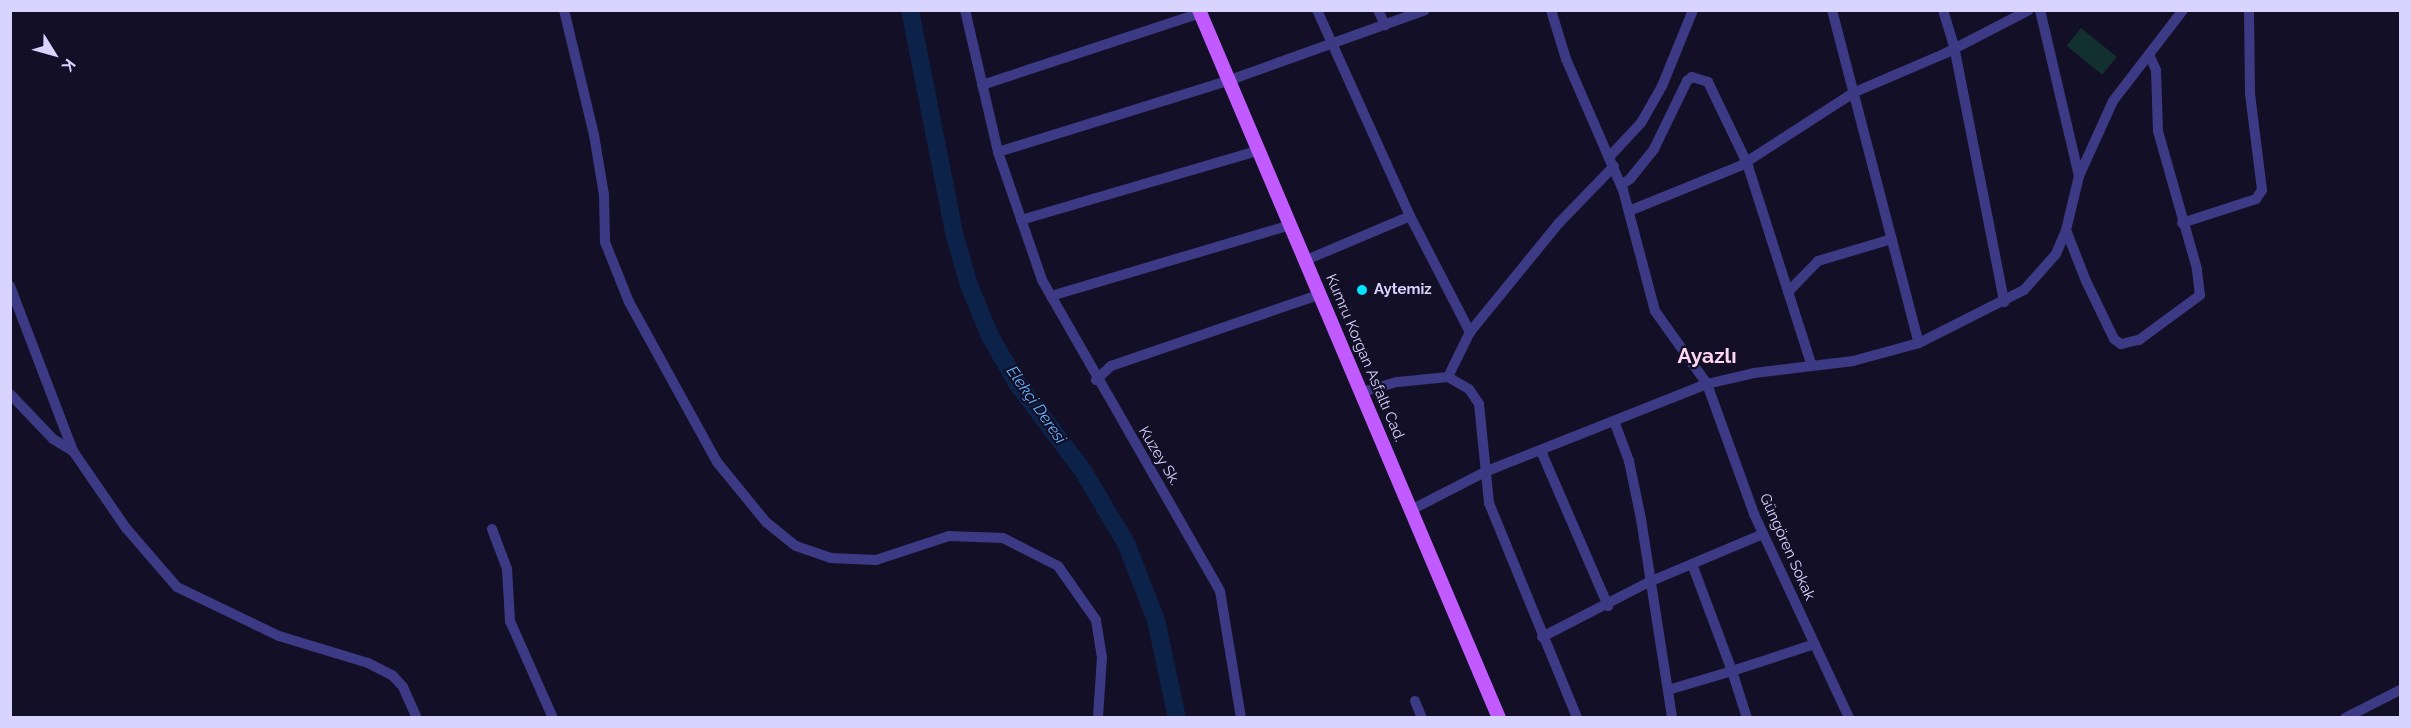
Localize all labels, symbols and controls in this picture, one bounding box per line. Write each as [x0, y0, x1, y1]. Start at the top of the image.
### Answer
north arrow [24, 24, 84, 84]
text: K [58, 55, 80, 75]
street label: Kumru Korgan Asfaltı Cad. [1321, 271, 1409, 445]
place label: Aytemiz [1374, 281, 1432, 299]
marker: Aytemiz [1355, 283, 1369, 297]
district label: Ayazlı [1677, 343, 1737, 369]
water label: Elekçi Deresi [1002, 362, 1070, 448]
street label: Kuzey Sk. [1134, 423, 1184, 489]
street label: Güngören Sokak [1755, 491, 1819, 603]

